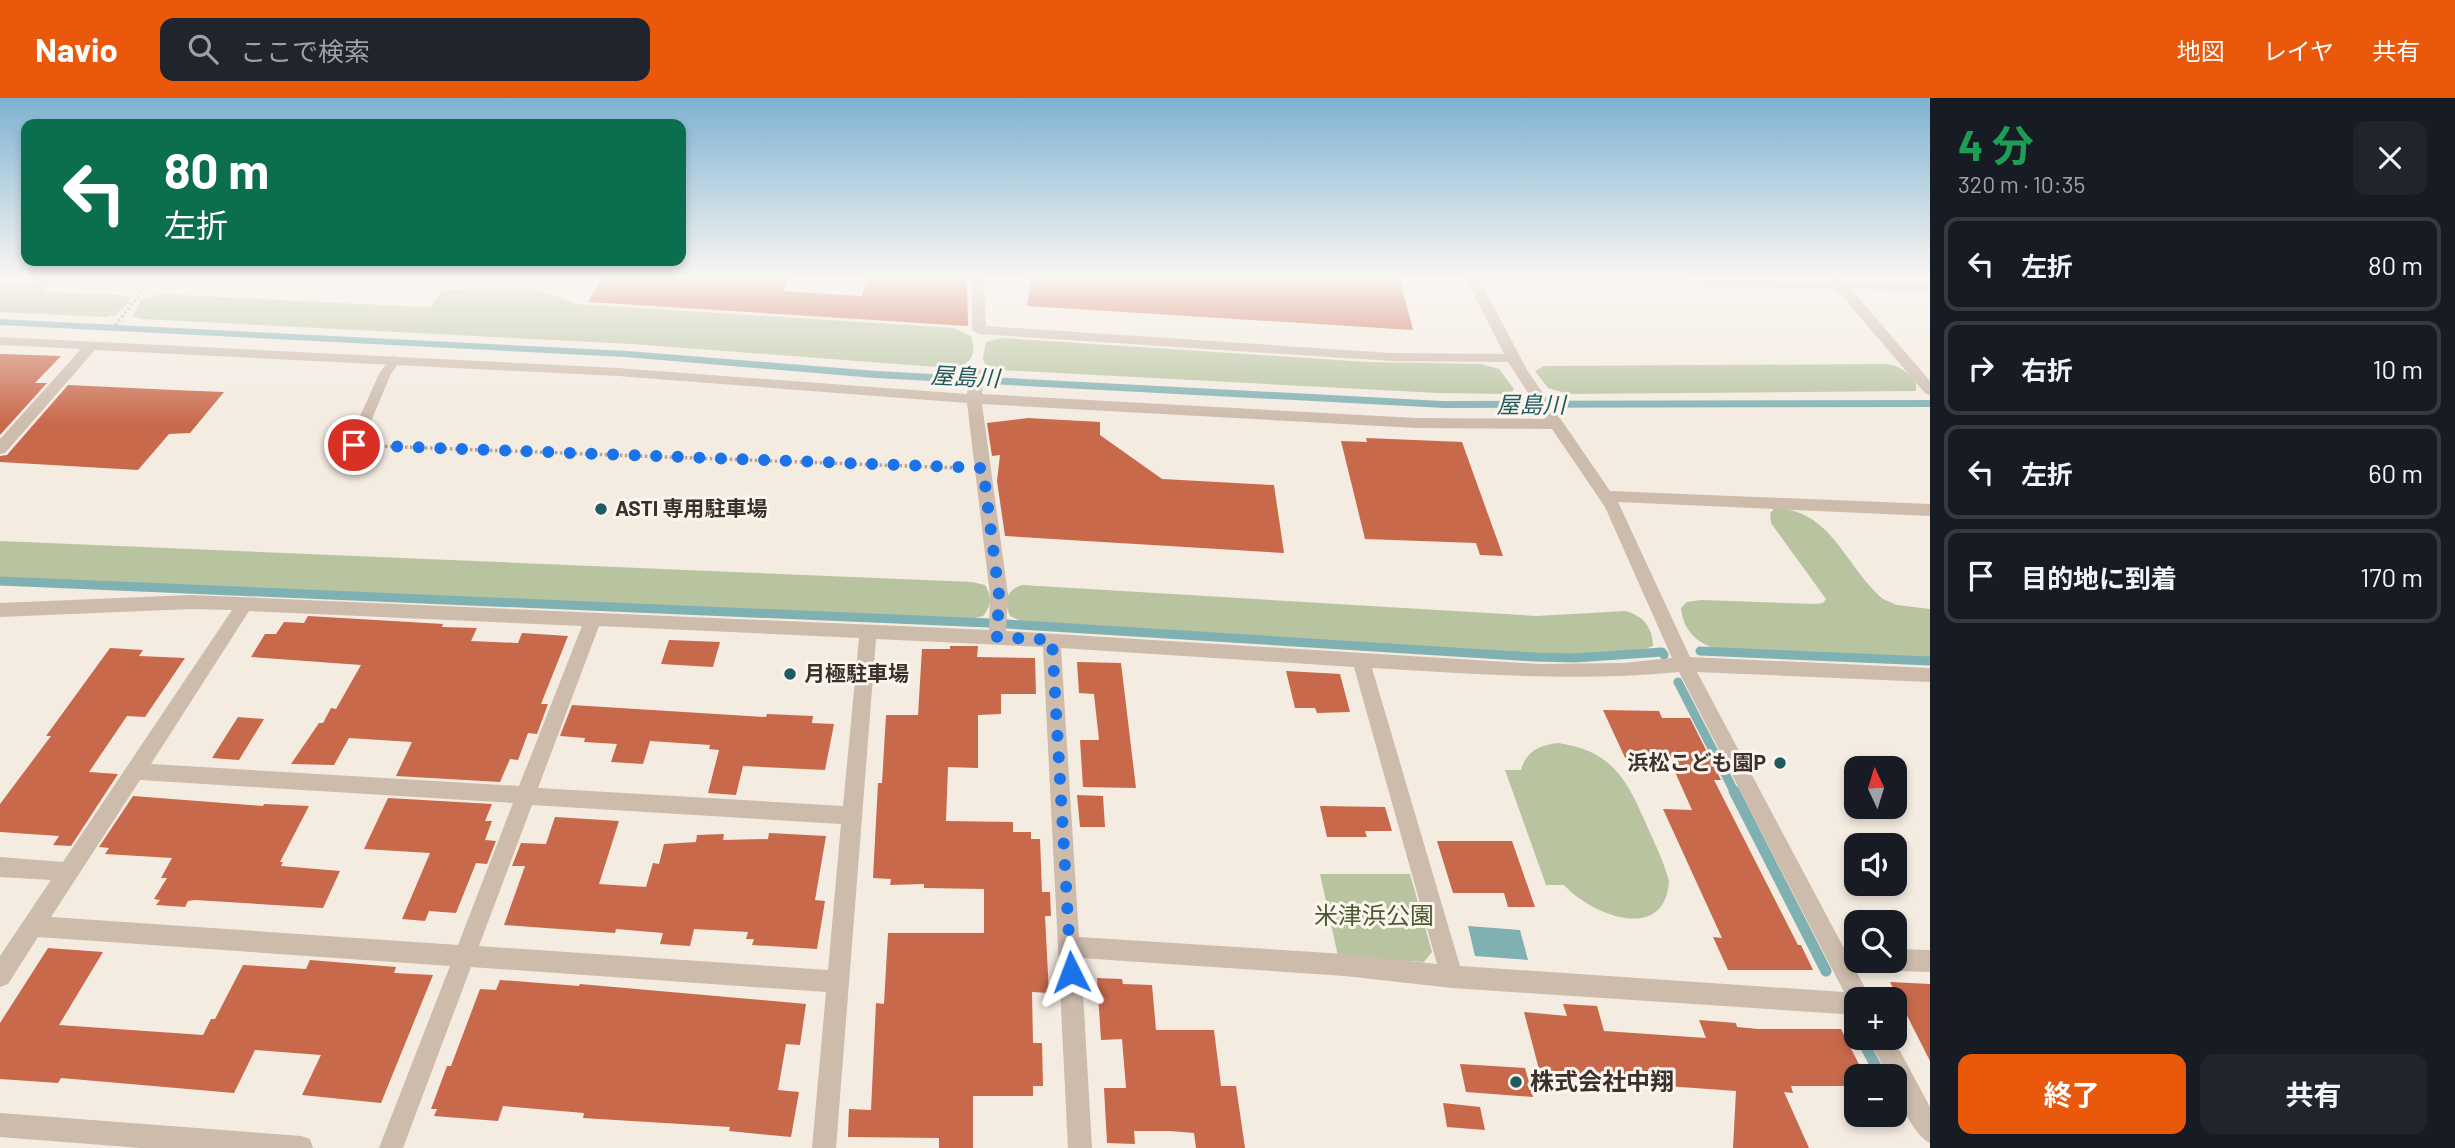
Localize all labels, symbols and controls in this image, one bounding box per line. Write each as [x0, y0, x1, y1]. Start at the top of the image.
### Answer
search box [160, 18, 650, 81]
text: Navio [35, 29, 118, 69]
icon: search [184, 30, 222, 68]
text: ここで検索 [240, 35, 370, 66]
text: 地図 [2177, 36, 2225, 65]
text: レイヤ [2263, 36, 2334, 65]
text: 共有 [2372, 36, 2420, 65]
text: 4 分 [1958, 119, 2034, 169]
button: close [2353, 121, 2427, 195]
text: 80 m [164, 140, 269, 199]
icon: left [49, 147, 140, 238]
text: 320 m · 10:35 [1958, 170, 2085, 198]
text: 左折 [164, 205, 228, 243]
icon: left [1962, 245, 2000, 283]
text: 80 m [2368, 249, 2423, 280]
text: 左折 [2021, 250, 2073, 281]
icon: right [1962, 349, 2000, 387]
text: 10 m [2373, 353, 2423, 384]
text: 右折 [2021, 354, 2073, 385]
water label: 屋島川 [930, 360, 1003, 392]
water label: 屋島川 [1497, 390, 1569, 418]
pin [324, 415, 384, 475]
icon: arrive [335, 426, 373, 464]
icon: left [1962, 453, 2000, 491]
text: 60 m [2368, 457, 2423, 488]
text: 左折 [2021, 458, 2073, 489]
place label: ASTI 専用駐車場 [615, 495, 768, 520]
marker: ASTI 専用駐車場 [593, 501, 609, 517]
icon: arrive [1962, 557, 2000, 595]
text: 170 m [2360, 561, 2423, 592]
text: 目的地に到着 [2021, 562, 2177, 593]
place label: 月極駐車場 [804, 660, 909, 685]
marker: 月極駐車場 [782, 666, 798, 682]
place label: 浜松こども園P [1627, 749, 1766, 774]
marker: 浜松こども園P [1772, 755, 1788, 771]
north arrow [1844, 756, 1908, 819]
map controls [1844, 756, 1907, 1127]
button: sound [1844, 833, 1907, 896]
park label: 米津浜公園 [1314, 900, 1434, 929]
button: search [1844, 910, 1907, 973]
position arrow [1034, 935, 1108, 1009]
button: + [1844, 987, 1907, 1050]
button: 終了 [1958, 1054, 2186, 1134]
button: 共有 [2200, 1054, 2427, 1134]
button: − [1844, 1064, 1907, 1127]
place label: 株式会社中翔 [1530, 1066, 1674, 1095]
marker: 株式会社中翔 [1508, 1074, 1524, 1090]

